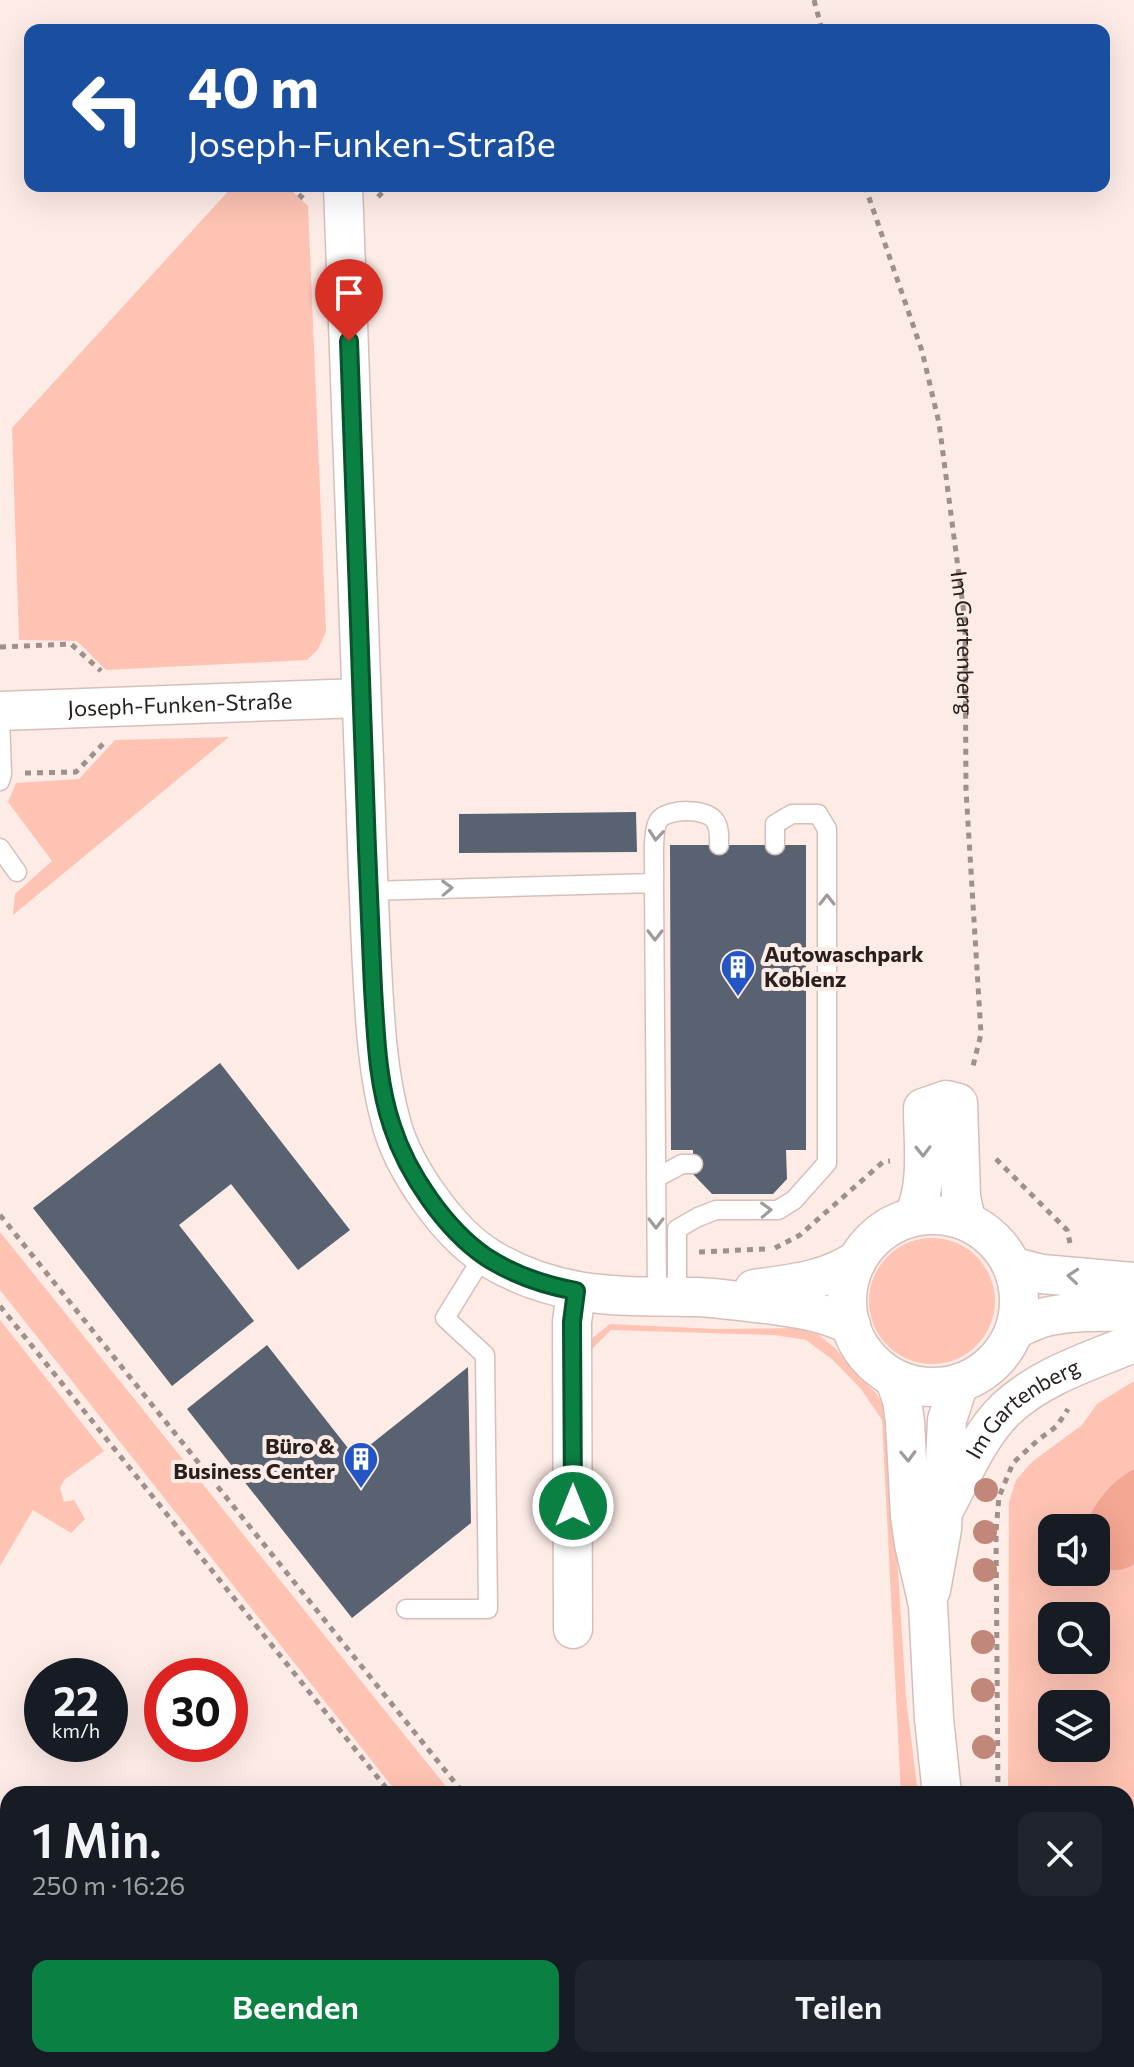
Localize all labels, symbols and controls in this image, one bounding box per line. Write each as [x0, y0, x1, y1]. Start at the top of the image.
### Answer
text: 40 m [188, 51, 319, 120]
icon: left [56, 56, 160, 160]
text: Joseph-Funken-Straße [188, 120, 556, 164]
pin [315, 259, 383, 341]
icon: arrive [327, 271, 371, 315]
street label: Im Gartenberg [946, 569, 980, 715]
street label: Joseph-Funken-Straße [67, 686, 293, 722]
one-way arrow [648, 829, 665, 842]
one-way arrow [441, 879, 454, 897]
one-way arrow [818, 893, 836, 906]
one-way arrow [646, 929, 664, 942]
place label: Autowaschpark Koblenz [764, 940, 924, 992]
building icon: Autowaschpark Koblenz [719, 948, 757, 998]
one-way arrow [914, 1145, 932, 1158]
one-way arrow [760, 1201, 773, 1218]
one-way arrow [648, 1217, 665, 1230]
one-way arrow [1066, 1268, 1079, 1285]
street label: Im Gartenberg [959, 1352, 1084, 1463]
place label: Büro & Business Center [173, 1432, 335, 1484]
building icon: Büro & Business Center [342, 1440, 380, 1490]
one-way arrow [899, 1450, 916, 1463]
position arrow [531, 1464, 615, 1548]
map controls [1038, 1514, 1110, 1762]
button: sound [1038, 1514, 1110, 1586]
button: search [1038, 1602, 1110, 1674]
speed limit sign: 30 [144, 1658, 248, 1762]
text: 22 [53, 1675, 99, 1724]
button: layers [1038, 1690, 1110, 1762]
text: km/h [52, 1718, 100, 1742]
text: 1 Min. [32, 1809, 162, 1868]
button: close [1018, 1812, 1102, 1896]
text: 250 m · 16:26 [32, 1869, 185, 1900]
button: Beenden [32, 1960, 559, 2052]
button: Teilen [575, 1960, 1102, 2052]

